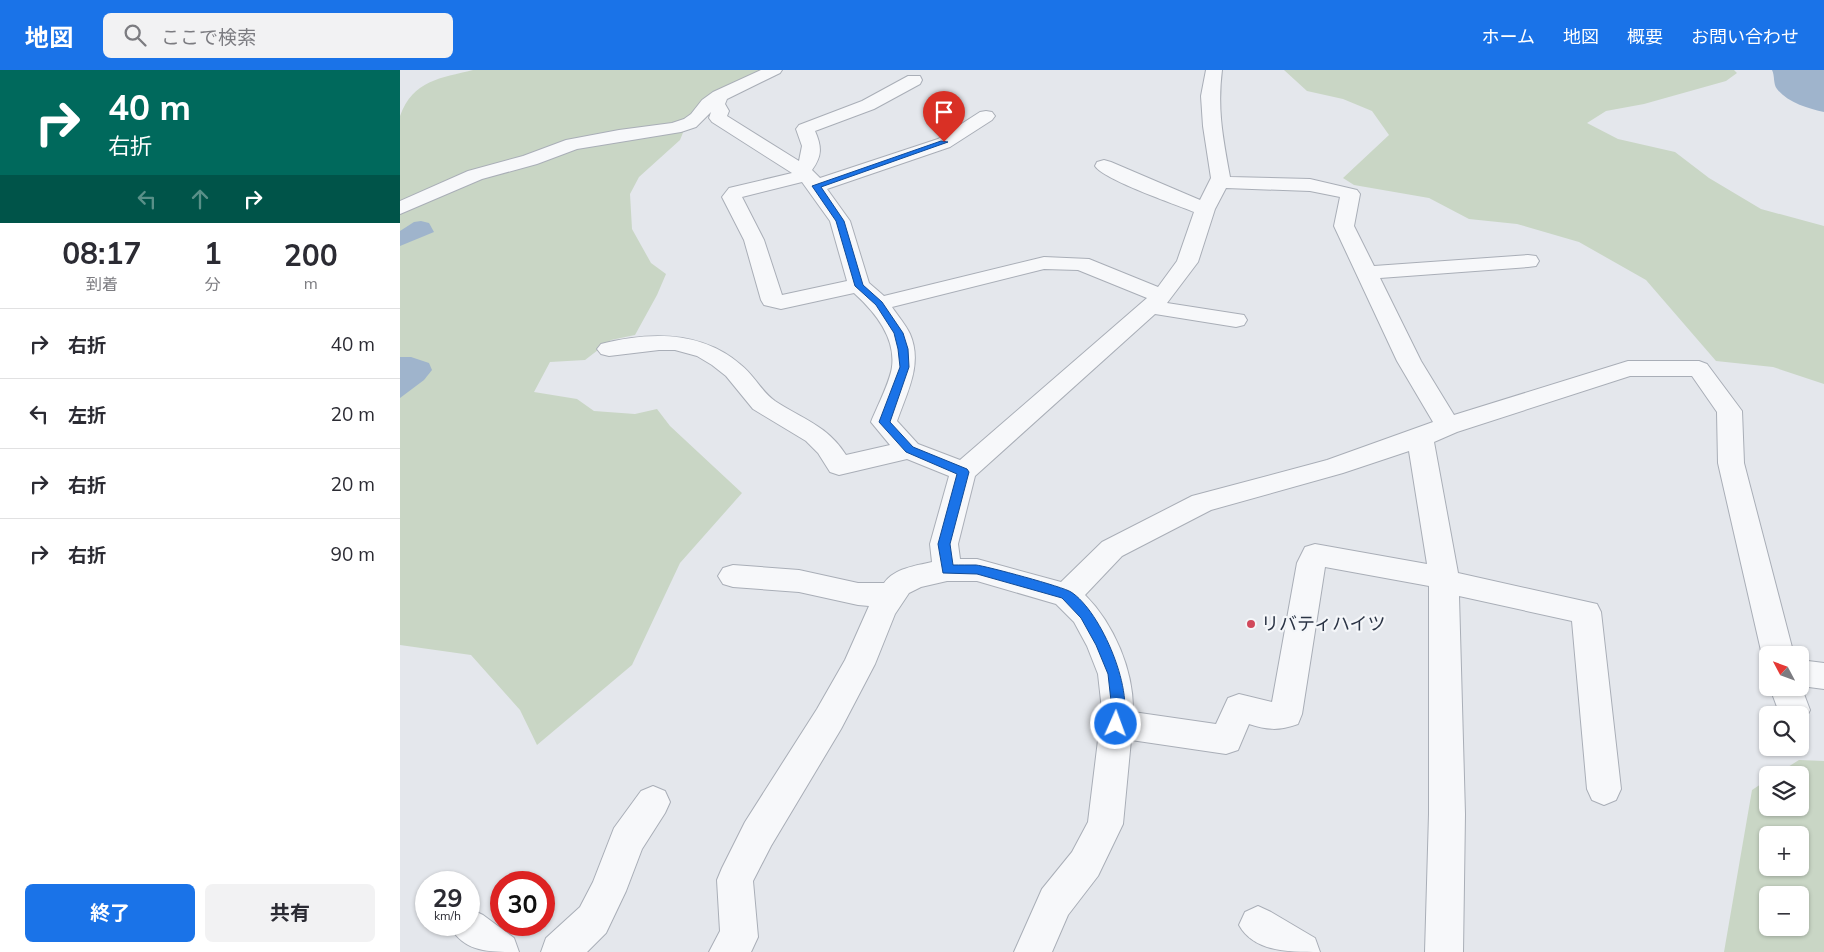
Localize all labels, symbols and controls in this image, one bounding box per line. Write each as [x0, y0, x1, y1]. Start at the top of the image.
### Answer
search box [103, 13, 453, 58]
icon: search [121, 21, 149, 49]
text: 地図 [25, 22, 73, 52]
text: ここで検索 [161, 25, 256, 49]
text: ホーム [1482, 25, 1535, 48]
text: 地図 [1563, 25, 1599, 48]
text: 概要 [1627, 25, 1663, 48]
text: お問い合わせ [1691, 25, 1799, 48]
text: 40 m [108, 85, 191, 129]
icon: right [25, 90, 90, 155]
pin [923, 91, 965, 142]
icon: arrive [930, 98, 958, 126]
text: 右折 [108, 132, 152, 160]
icon: left [133, 185, 161, 213]
icon: ahead [186, 185, 214, 213]
icon: right [239, 185, 267, 213]
text: 08:17 [62, 234, 142, 272]
text: 1 [204, 234, 222, 272]
text: 200 [284, 236, 338, 274]
text: m [304, 273, 318, 293]
text: 到着 [86, 274, 118, 294]
text: 分 [205, 274, 221, 294]
icon: right [25, 330, 53, 358]
text: 40 m [331, 332, 375, 356]
text: 右折 [68, 333, 106, 357]
icon: left [25, 400, 53, 428]
text: 20 m [331, 402, 375, 426]
text: 左折 [68, 403, 106, 427]
icon: right [25, 470, 53, 498]
text: 20 m [331, 472, 375, 496]
text: 右折 [68, 473, 106, 497]
icon: right [25, 540, 53, 568]
text: 90 m [331, 542, 375, 566]
text: 右折 [68, 543, 106, 567]
place label: リバティハイツ [1261, 612, 1386, 635]
marker: リバティハイツ [1245, 618, 1257, 630]
north arrow [1759, 646, 1809, 696]
map controls [1759, 646, 1809, 936]
position arrow [1089, 697, 1141, 749]
button: search [1759, 706, 1809, 756]
button: layers [1759, 766, 1809, 816]
button: + [1759, 826, 1809, 876]
speed limit sign: 30 [490, 871, 555, 936]
text: 29 [432, 882, 463, 913]
button: 終了 [25, 884, 195, 942]
button: 共有 [205, 884, 375, 942]
button: − [1759, 886, 1809, 936]
text: km/h [434, 908, 461, 923]

